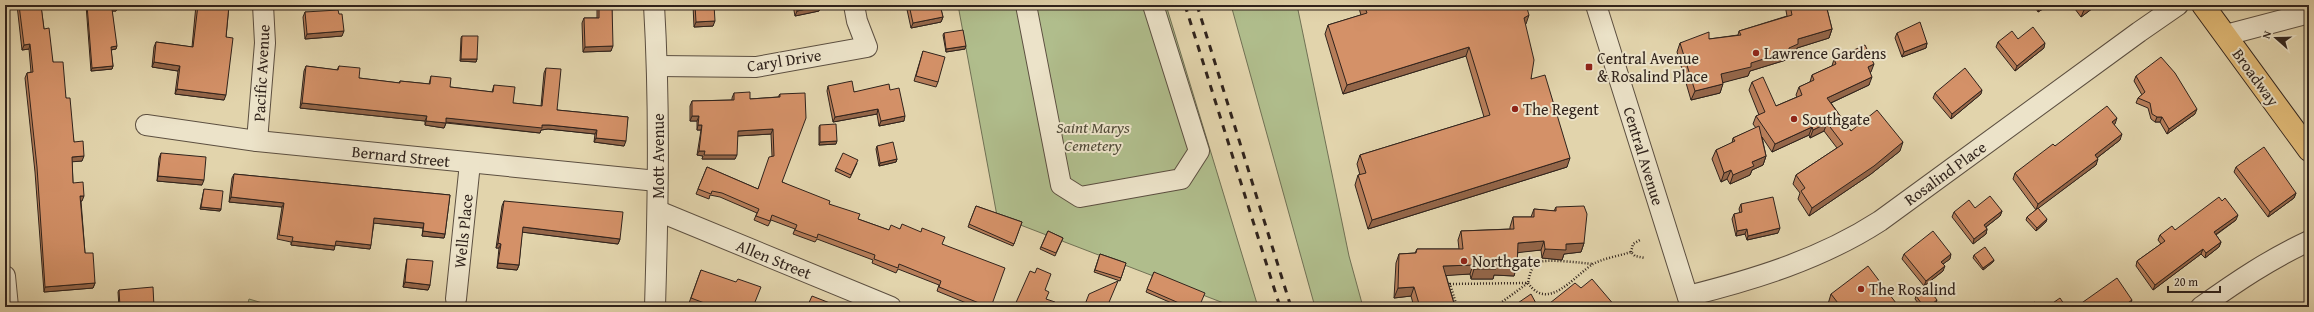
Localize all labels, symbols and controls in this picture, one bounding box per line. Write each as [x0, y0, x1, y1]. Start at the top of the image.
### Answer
north arrow [2256, 18, 2296, 58]
street label: Pacific Avenue [246, 24, 276, 122]
text: N [2258, 28, 2276, 41]
place label: Lawrence Gardens [1764, 41, 1886, 65]
street label: Caryl Drive [745, 42, 823, 78]
street label: Broadway [2227, 43, 2285, 111]
place label: Central Avenue & Rosalind Place [1597, 46, 1708, 88]
marker: Lawrence Gardens [1751, 48, 1761, 58]
marker: Central Avenue & Rosalind Place [1584, 62, 1594, 72]
place label: The Regent [1523, 97, 1599, 121]
marker: The Regent [1510, 104, 1520, 114]
street label: Central Avenue [1618, 104, 1670, 208]
place label: Southgate [1802, 107, 1870, 131]
street label: Mott Avenue [646, 113, 670, 199]
marker: Southgate [1789, 114, 1799, 124]
park label: Saint Marys Cemetery [1056, 115, 1130, 157]
street label: Rosalind Place [1899, 135, 1991, 211]
street label: Bernard Street [351, 139, 452, 173]
street label: Wells Place [447, 193, 479, 269]
street label: Allen Street [733, 233, 816, 285]
place label: Northgate [1472, 249, 1541, 273]
marker: Northgate [1459, 256, 1469, 266]
scale bar [2168, 268, 2220, 294]
text: 20 m [2174, 273, 2198, 290]
place label: The Rosalind [1869, 277, 1956, 301]
marker: The Rosalind [1856, 284, 1866, 294]

